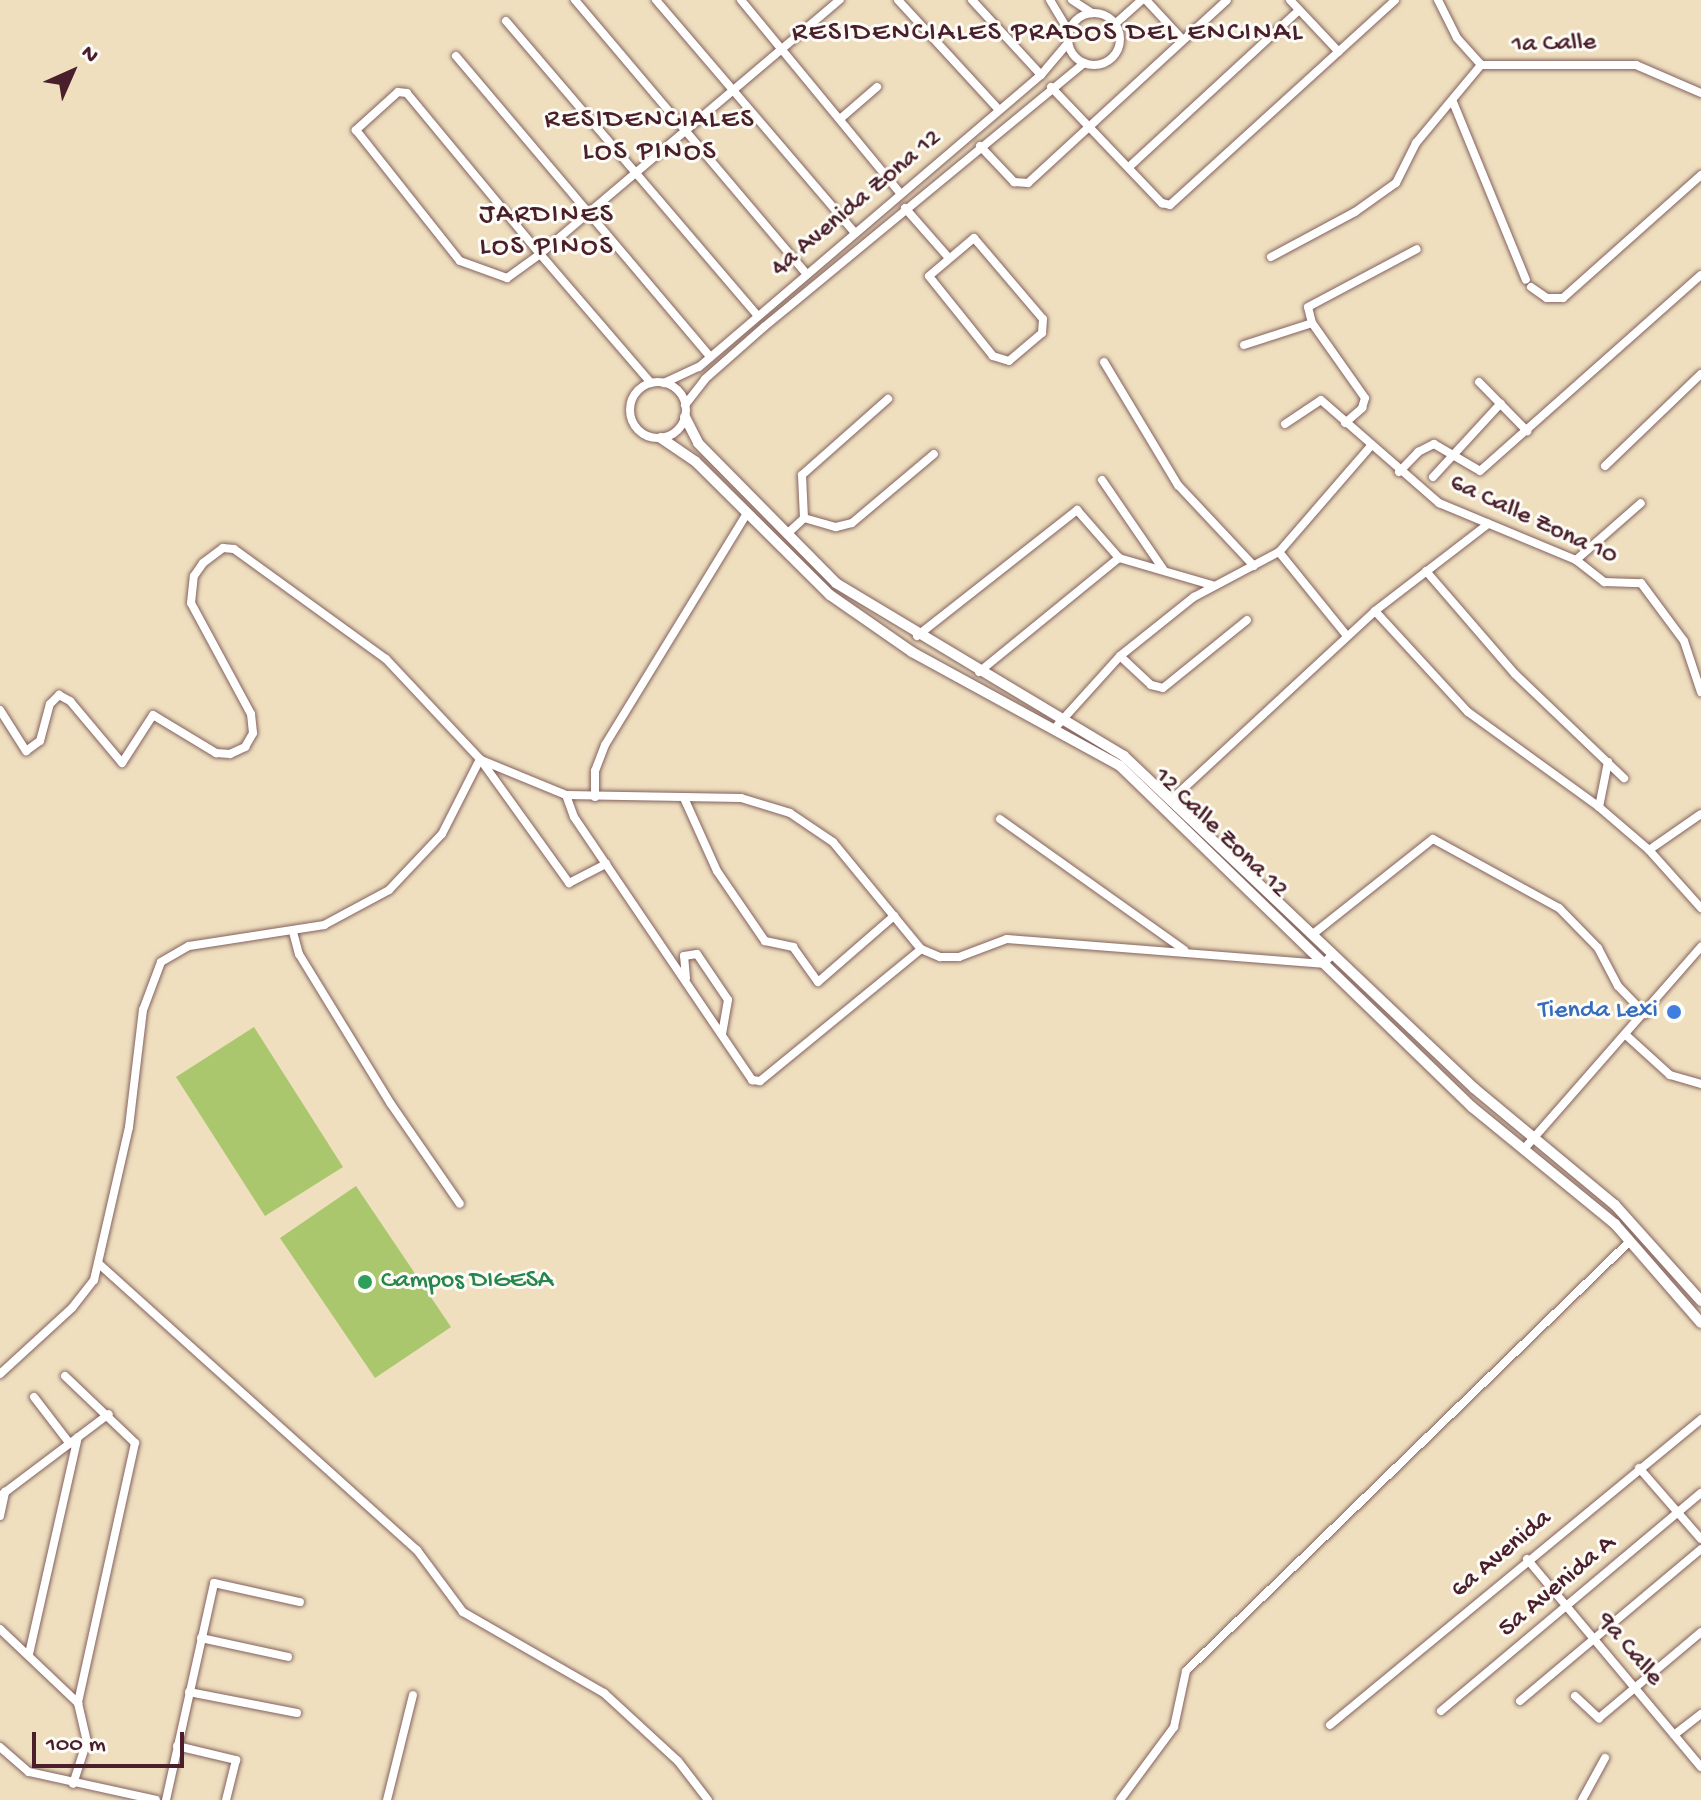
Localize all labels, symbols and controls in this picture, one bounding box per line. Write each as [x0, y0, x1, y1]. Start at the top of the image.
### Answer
district label: RESIDENCIALES PRADOS DEL ENCINAL [792, 17, 1304, 51]
street label: 1a Calle [1511, 28, 1597, 62]
north arrow [32, 32, 112, 112]
text: N [75, 41, 103, 69]
district label: RESIDENCIALES LOS PINOS [545, 104, 755, 170]
street label: 4a Avenida Zona 12 [765, 123, 949, 285]
district label: JARDINES LOS PINOS [479, 199, 615, 265]
street label: 6a Calle Zona 10 [1444, 468, 1622, 574]
street label: 12 Calle Zona 12 [1146, 762, 1294, 906]
place label: Tienda Lexi [1539, 996, 1658, 1028]
marker: Tienda Lexi [1665, 1003, 1683, 1021]
place label: Campos DIGESA [381, 1266, 553, 1298]
marker: Campos DIGESA [356, 1273, 374, 1291]
street label: 6a Avenida [1445, 1504, 1559, 1606]
street label: 5a Avenida A [1493, 1529, 1623, 1645]
street label: 9a Calle [1589, 1607, 1669, 1693]
scale bar [36, 1716, 188, 1766]
text: 100 m [46, 1731, 106, 1760]

